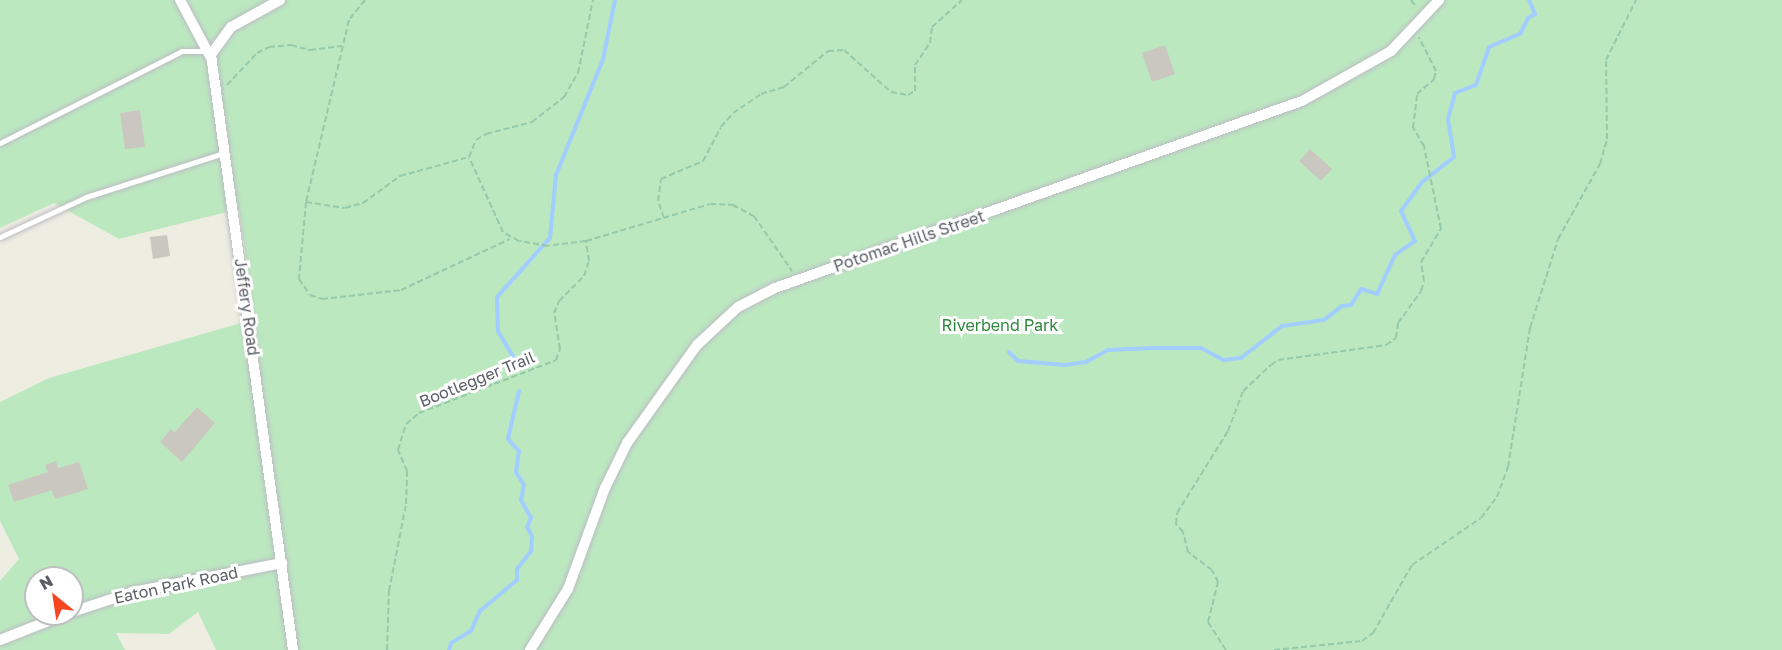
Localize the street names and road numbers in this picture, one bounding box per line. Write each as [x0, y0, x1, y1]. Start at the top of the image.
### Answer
street label: Potomac Hills Street [831, 206, 987, 276]
street label: Jeffery Road [231, 257, 263, 357]
street label: Bootlegger Trail [416, 347, 538, 411]
street label: Eaton Park Road [112, 562, 240, 608]

